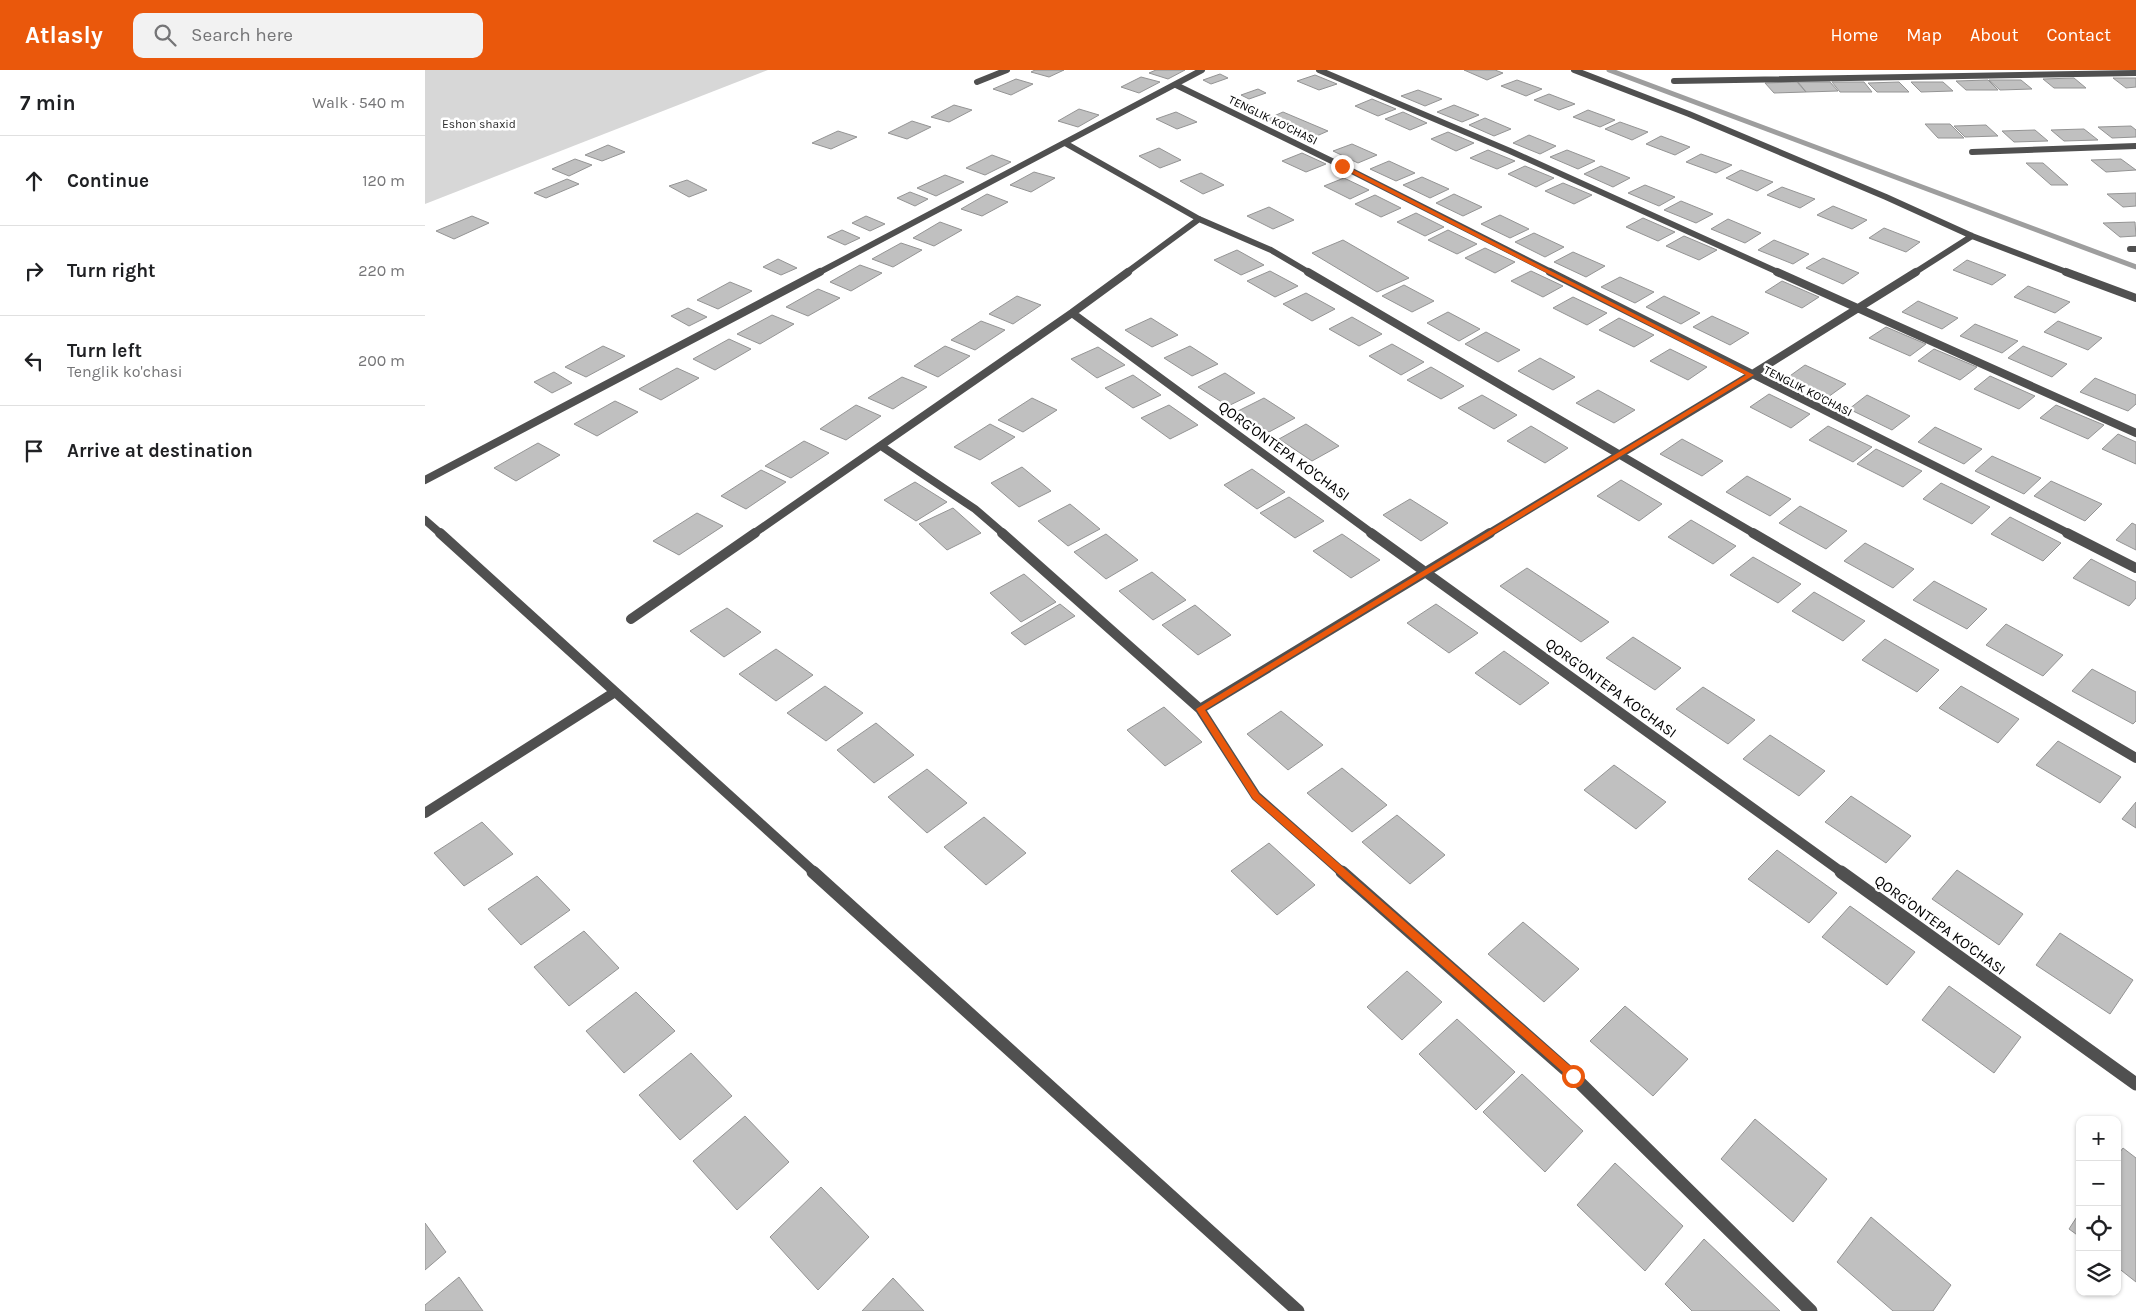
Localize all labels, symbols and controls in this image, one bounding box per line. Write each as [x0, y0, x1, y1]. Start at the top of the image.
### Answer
search box [133, 13, 483, 58]
text: Atlasly [25, 21, 103, 49]
icon: search [151, 21, 179, 49]
text: Search here [191, 24, 293, 46]
text: Home [1830, 24, 1878, 46]
text: Map [1906, 24, 1942, 46]
text: About [1970, 24, 2019, 46]
text: Contact [2047, 24, 2111, 46]
text: 7 min [20, 91, 76, 115]
street label: TENGLIK KO'CHASI [1226, 92, 1320, 148]
text: Walk · 540 m [312, 93, 405, 112]
park label: Eshon shaxid [442, 117, 516, 131]
route end [1331, 155, 1354, 178]
icon: ahead [20, 167, 48, 195]
text: Continue [67, 170, 149, 192]
text: 120 m [362, 171, 405, 190]
icon: right [20, 257, 48, 285]
text: Turn right [67, 260, 156, 282]
text: 220 m [358, 261, 405, 280]
text: Turn left [67, 340, 142, 362]
icon: left [20, 347, 48, 375]
text: 200 m [358, 351, 405, 370]
text: Tenglik ko'chasi [67, 362, 183, 381]
street label: TENGLIK KO'CHASI [1761, 363, 1855, 419]
street label: QORG'ONTEPA KO'CHASI [1215, 397, 1353, 505]
icon: arrive [20, 437, 48, 465]
text: Arrive at destination [67, 440, 253, 462]
street label: QORG'ONTEPA KO'CHASI [1542, 634, 1680, 742]
street label: QORG'ONTEPA KO'CHASI [1871, 871, 2009, 979]
route start [1562, 1065, 1585, 1088]
map controls [2076, 1116, 2121, 1296]
button: + [2076, 1116, 2121, 1161]
button: − [2076, 1161, 2121, 1206]
button: locate [2076, 1206, 2121, 1251]
button: layers [2076, 1251, 2121, 1296]

